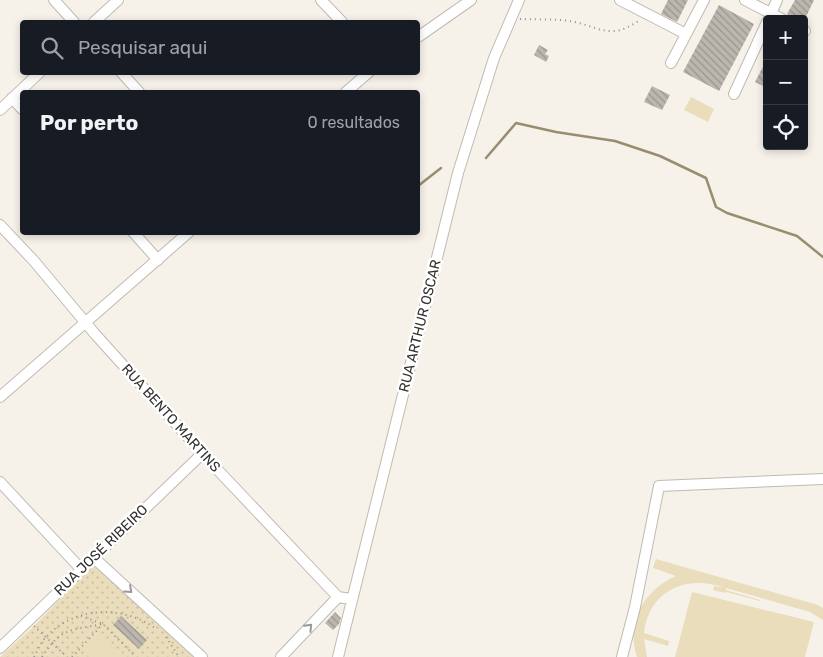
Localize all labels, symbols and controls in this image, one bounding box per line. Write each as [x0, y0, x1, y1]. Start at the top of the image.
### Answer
map controls [763, 15, 808, 150]
button: + [763, 15, 808, 60]
search box [20, 20, 420, 75]
icon: search [38, 34, 66, 62]
text: Pesquisar aqui [78, 36, 207, 59]
button: − [763, 60, 808, 105]
button: locate [763, 105, 808, 150]
text: Por perto [40, 110, 138, 135]
text: 0 resultados [307, 113, 400, 132]
street label: RUA ARTHUR OSCAR [395, 258, 445, 394]
street label: RUA BENTO MARTINS [118, 360, 224, 476]
street label: RUA JOSÉ RIBEIRO [50, 500, 151, 599]
one-way arrow [124, 584, 133, 593]
one-way arrow [303, 624, 312, 633]

